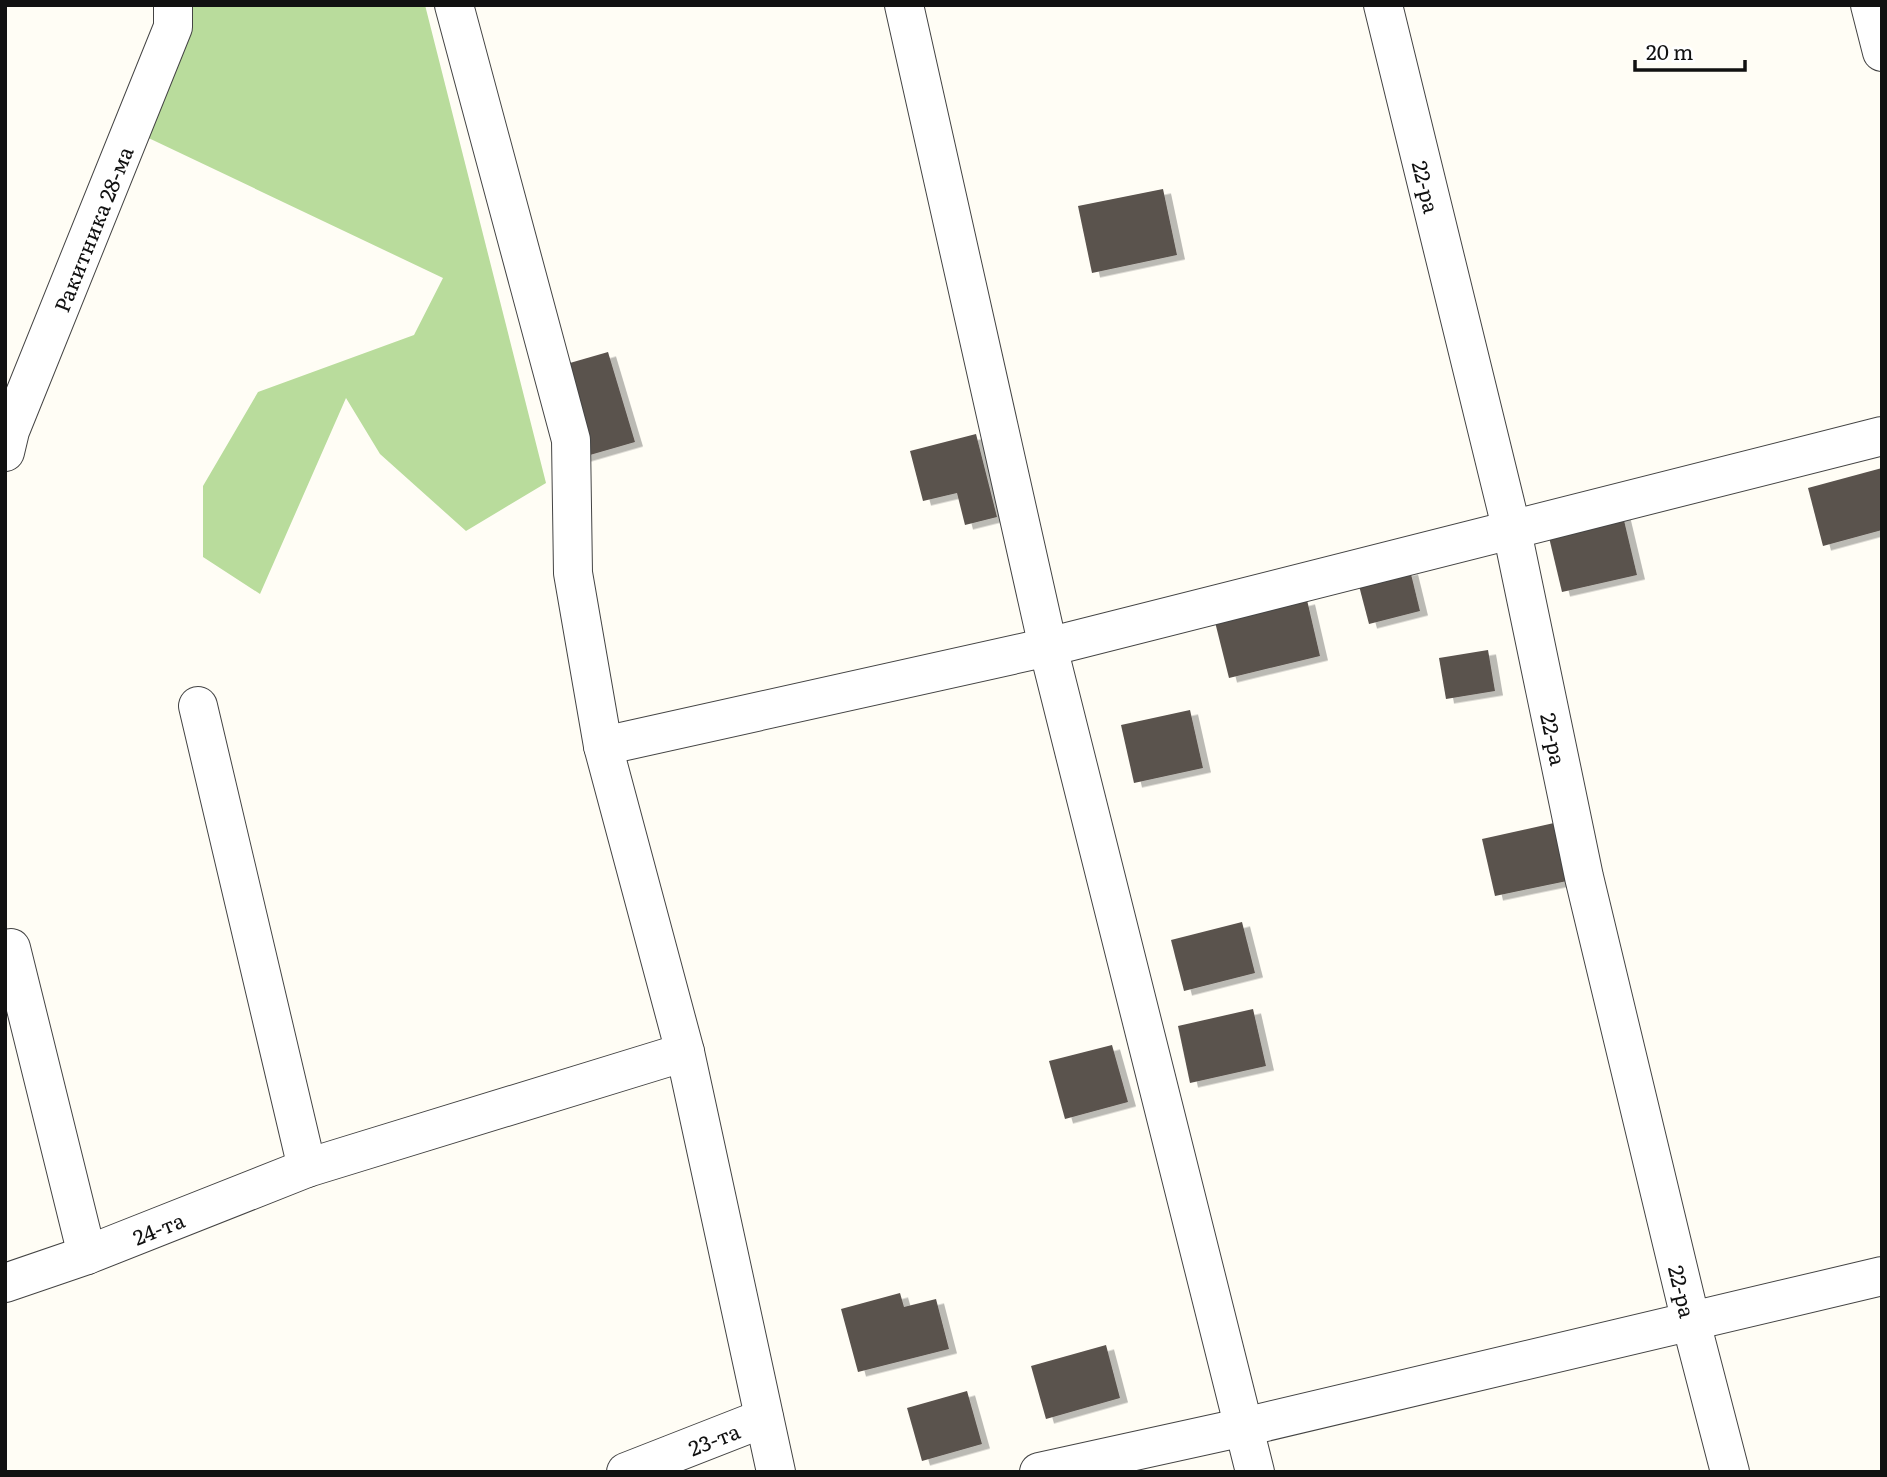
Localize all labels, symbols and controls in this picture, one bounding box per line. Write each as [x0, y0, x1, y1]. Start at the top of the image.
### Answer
scale bar [1635, 28, 1745, 72]
text: 20 m [1646, 35, 1693, 66]
street label: Ракитника 28-ма [44, 140, 139, 316]
street label: 22-ра [1406, 157, 1449, 217]
street label: 22-ра [1535, 710, 1576, 769]
street label: 24-та [128, 1202, 189, 1251]
street label: 22-ра [1662, 1262, 1705, 1321]
street label: 23-та [683, 1413, 744, 1462]

